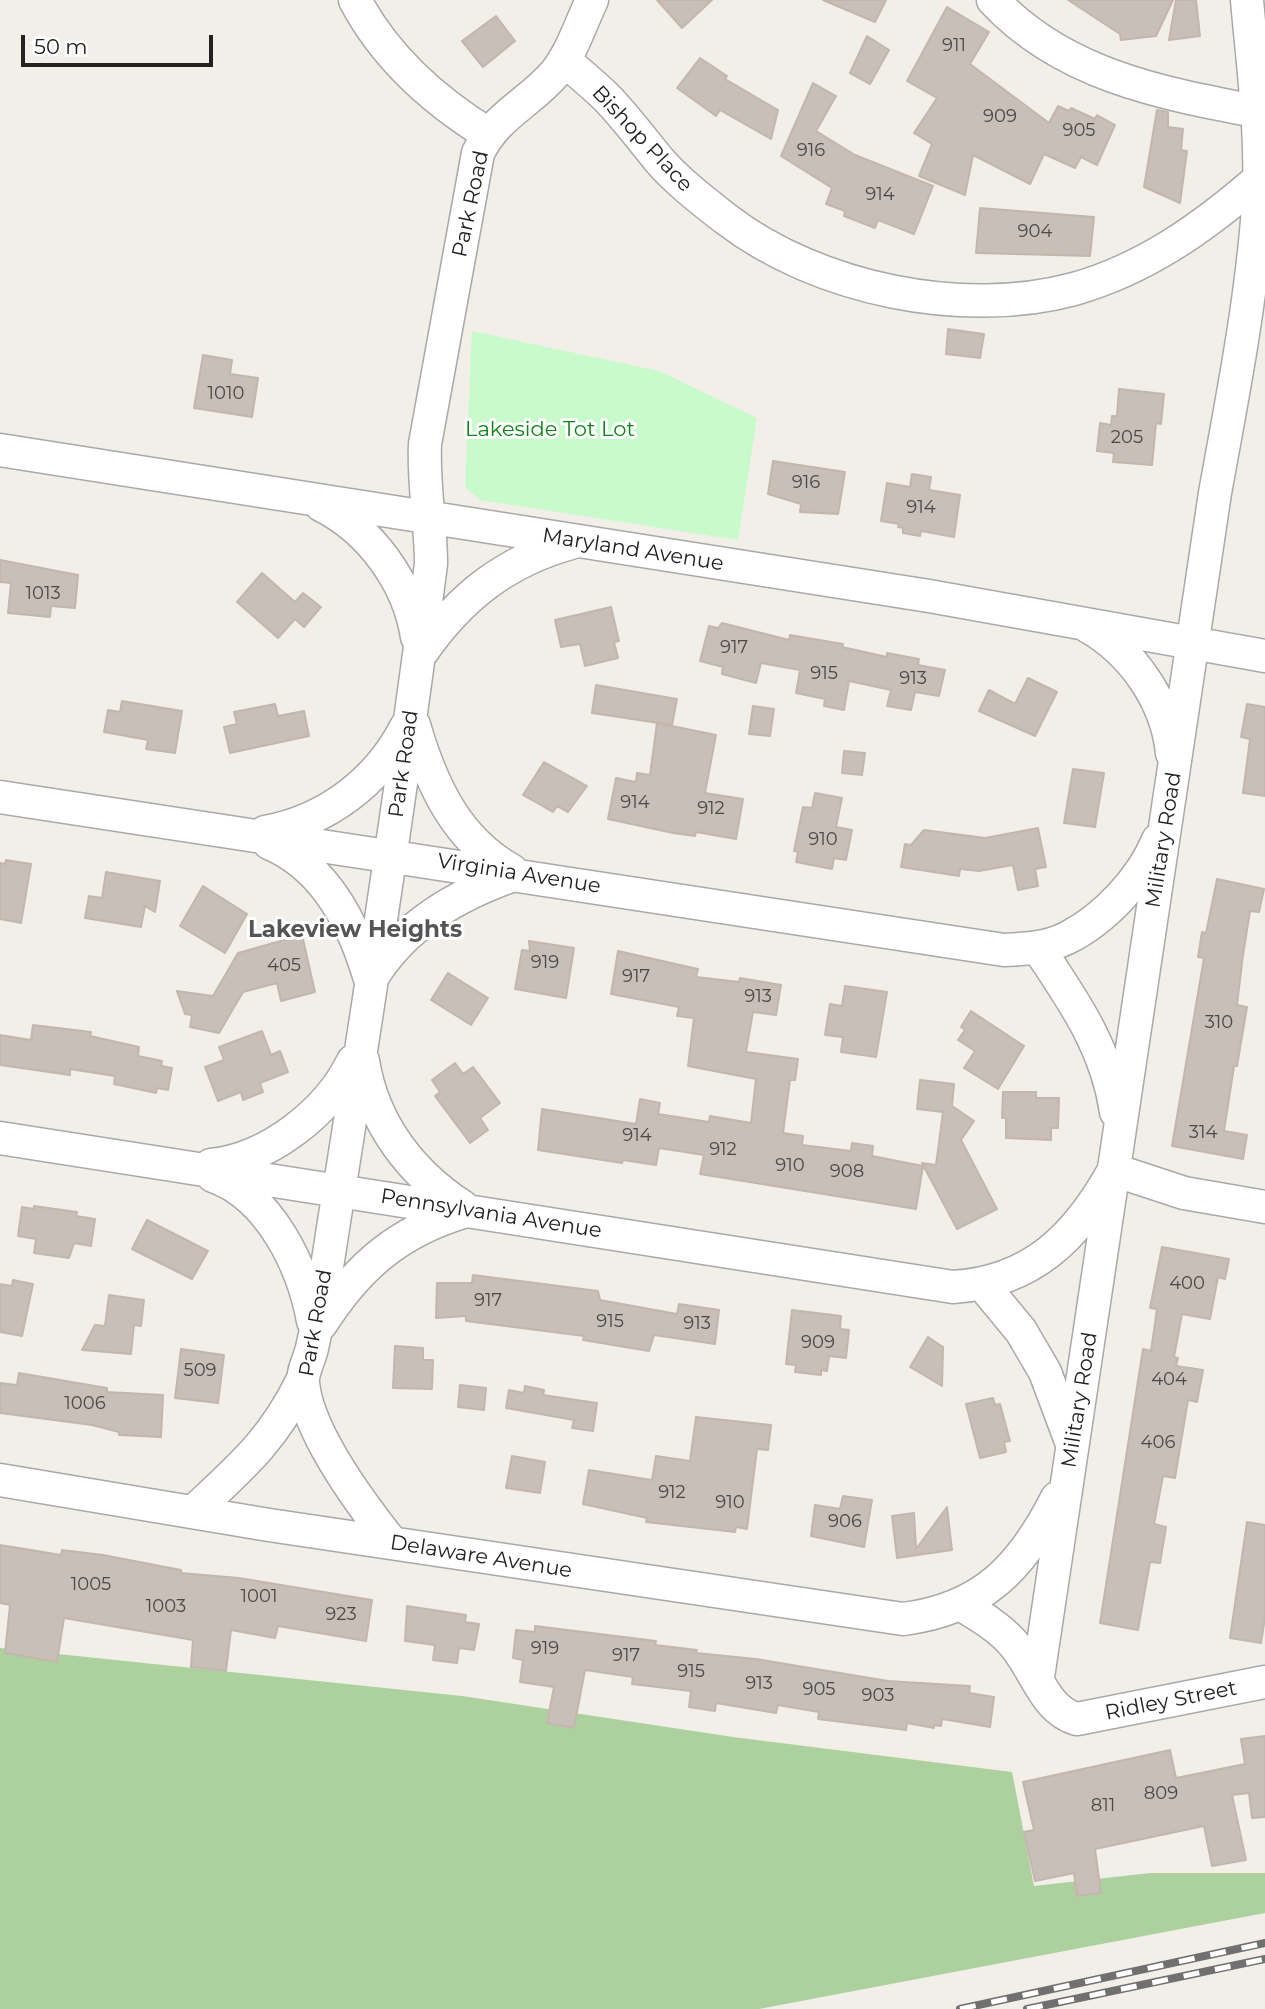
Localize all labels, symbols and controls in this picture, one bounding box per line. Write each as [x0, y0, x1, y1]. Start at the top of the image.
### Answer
scale bar [24, 21, 217, 65]
text: 50 m [34, 34, 88, 59]
house number: 911 [942, 35, 966, 57]
street label: Bishop Place [586, 81, 698, 197]
house number: 909 [983, 106, 1017, 128]
house number: 905 [1062, 120, 1096, 142]
house number: 916 [797, 140, 825, 162]
street label: Park Road [447, 148, 495, 260]
house number: 914 [865, 184, 895, 206]
house number: 904 [1018, 221, 1052, 243]
house number: 1010 [208, 383, 244, 405]
park label: Lakeside Tot Lot [465, 417, 635, 443]
house number: 205 [1111, 427, 1143, 449]
house number: 916 [792, 472, 820, 494]
house number: 914 [906, 497, 936, 519]
street label: Maryland Avenue [540, 523, 726, 577]
house number: 1013 [25, 583, 61, 605]
house number: 917 [720, 637, 748, 659]
house number: 915 [810, 663, 838, 685]
house number: 913 [899, 668, 927, 690]
street label: Park Road [384, 709, 424, 819]
street label: Military Road [1141, 770, 1187, 910]
house number: 914 [620, 792, 650, 814]
house number: 912 [697, 798, 725, 820]
house number: 910 [808, 829, 838, 851]
street label: Virginia Avenue [435, 849, 603, 899]
district label: Lakeview Heights [248, 916, 462, 944]
house number: 919 [531, 952, 559, 974]
house number: 405 [267, 955, 301, 977]
house number: 917 [622, 966, 650, 988]
house number: 913 [744, 986, 772, 1008]
house number: 310 [1205, 1012, 1233, 1034]
house number: 314 [1189, 1122, 1217, 1144]
house number: 914 [622, 1125, 652, 1147]
house number: 912 [709, 1139, 737, 1161]
house number: 910 [775, 1155, 805, 1177]
house number: 908 [830, 1161, 864, 1183]
street label: Pennsylvania Avenue [379, 1184, 603, 1244]
street label: Park Road [294, 1267, 338, 1379]
house number: 400 [1169, 1273, 1205, 1295]
house number: 917 [474, 1290, 502, 1312]
house number: 915 [596, 1311, 624, 1333]
house number: 913 [683, 1313, 711, 1335]
street label: Military Road [1057, 1330, 1103, 1470]
house number: 909 [801, 1332, 835, 1354]
house number: 509 [183, 1360, 217, 1382]
house number: 404 [1151, 1369, 1187, 1391]
house number: 1006 [64, 1393, 106, 1415]
house number: 406 [1141, 1432, 1175, 1454]
house number: 912 [658, 1482, 686, 1504]
house number: 910 [715, 1492, 745, 1514]
house number: 906 [828, 1511, 862, 1533]
street label: Delaware Avenue [388, 1530, 574, 1584]
house number: 1005 [71, 1574, 111, 1596]
house number: 1001 [241, 1586, 277, 1608]
house number: 1003 [146, 1596, 186, 1618]
house number: 923 [325, 1604, 357, 1626]
house number: 919 [531, 1638, 559, 1660]
house number: 917 [612, 1645, 640, 1667]
house number: 915 [677, 1661, 705, 1683]
house number: 913 [745, 1673, 773, 1695]
street label: Ridley Street [1103, 1676, 1239, 1726]
house number: 905 [802, 1679, 836, 1701]
house number: 903 [862, 1685, 894, 1707]
house number: 809 [1144, 1783, 1178, 1805]
house number: 811 [1091, 1795, 1115, 1817]

